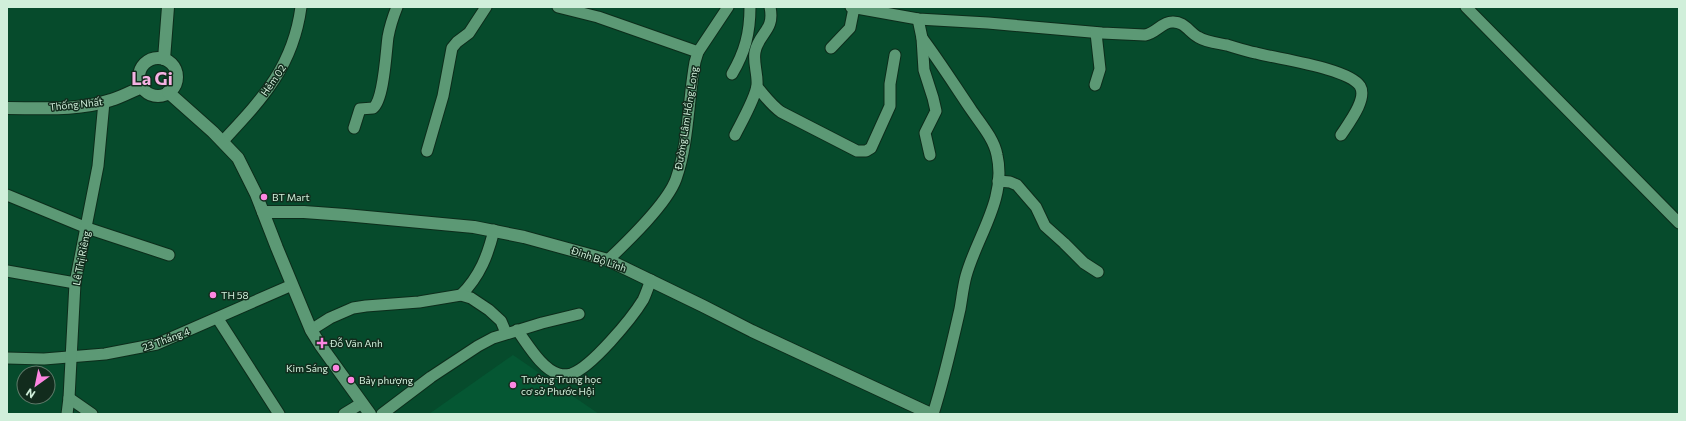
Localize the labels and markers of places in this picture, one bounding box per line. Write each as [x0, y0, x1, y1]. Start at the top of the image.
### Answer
place label: BT Mart [272, 191, 310, 203]
marker: BT Mart [259, 192, 269, 202]
place label: TH 58 [221, 289, 249, 301]
marker: TH 58 [208, 290, 218, 300]
place label: Đỗ Văn Anh [329, 337, 383, 349]
marker: Đỗ Văn Anh [317, 338, 327, 348]
place label: Kim Sáng [286, 362, 329, 374]
marker: Kim Sáng [331, 363, 341, 373]
place label: Trường Trung học cơ sở Phước Hội [521, 373, 601, 397]
place label: Bảy phượng [359, 374, 414, 386]
marker: Bảy phượng [346, 375, 356, 385]
marker: Trường Trung học cơ sở Phước Hội [508, 380, 518, 390]

